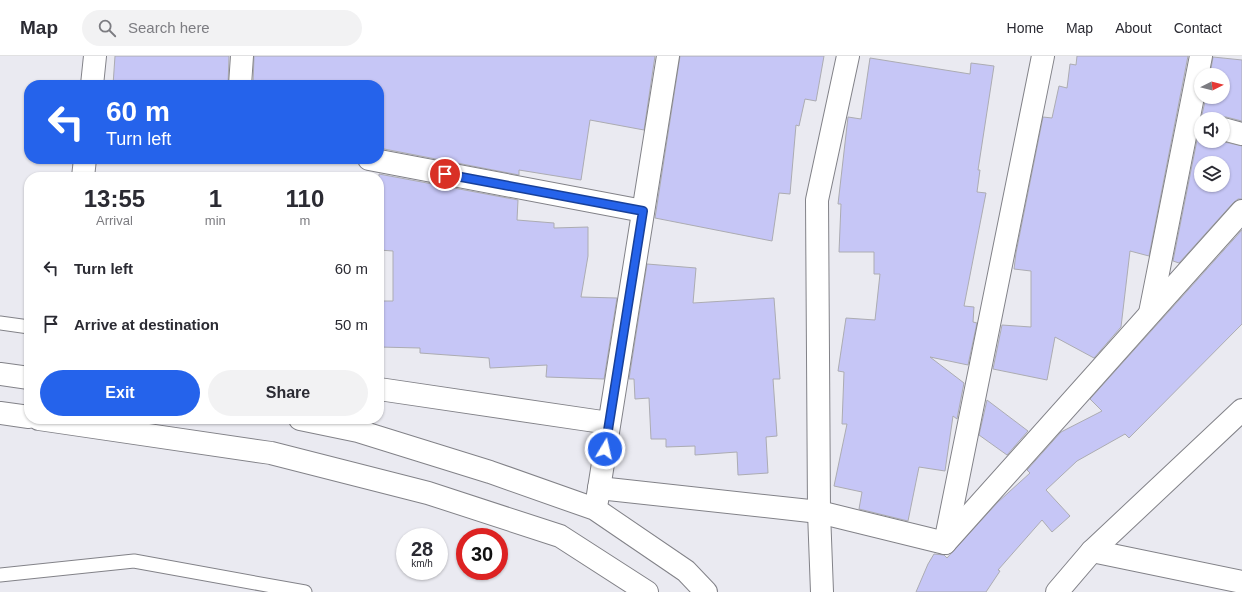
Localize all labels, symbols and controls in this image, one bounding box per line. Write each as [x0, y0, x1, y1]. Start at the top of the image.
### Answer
search box [82, 10, 362, 46]
text: Map [20, 17, 58, 38]
icon: search [96, 17, 118, 39]
text: Search here [128, 19, 210, 36]
text: Home [1007, 20, 1044, 36]
text: Map [1066, 20, 1093, 36]
text: About [1115, 20, 1152, 36]
text: Contact [1174, 20, 1222, 36]
north arrow [1194, 68, 1230, 104]
map controls [1194, 68, 1230, 192]
icon: left [40, 96, 92, 148]
text: 60 m [106, 96, 170, 127]
button: sound [1194, 112, 1230, 148]
text: Turn left [106, 129, 171, 149]
button: layers [1194, 156, 1230, 192]
pin [428, 157, 462, 191]
icon: arrive [434, 163, 456, 185]
text: 13:55 [84, 185, 145, 212]
text: 1 [209, 185, 222, 212]
text: 110 [286, 185, 324, 212]
text: Arrival [96, 213, 133, 228]
text: min [205, 213, 226, 228]
text: m [299, 213, 310, 228]
icon: left [40, 257, 62, 279]
text: Turn left [74, 260, 133, 277]
text: 60 m [335, 260, 368, 277]
icon: arrive [40, 313, 62, 335]
text: Arrive at destination [74, 316, 219, 333]
text: 50 m [335, 316, 368, 333]
button: Exit [40, 370, 200, 416]
button: Share [208, 370, 368, 416]
position arrow [584, 428, 626, 470]
speed limit sign: 30 [456, 528, 508, 580]
text: 28 [411, 538, 433, 560]
text: km/h [411, 558, 433, 569]

